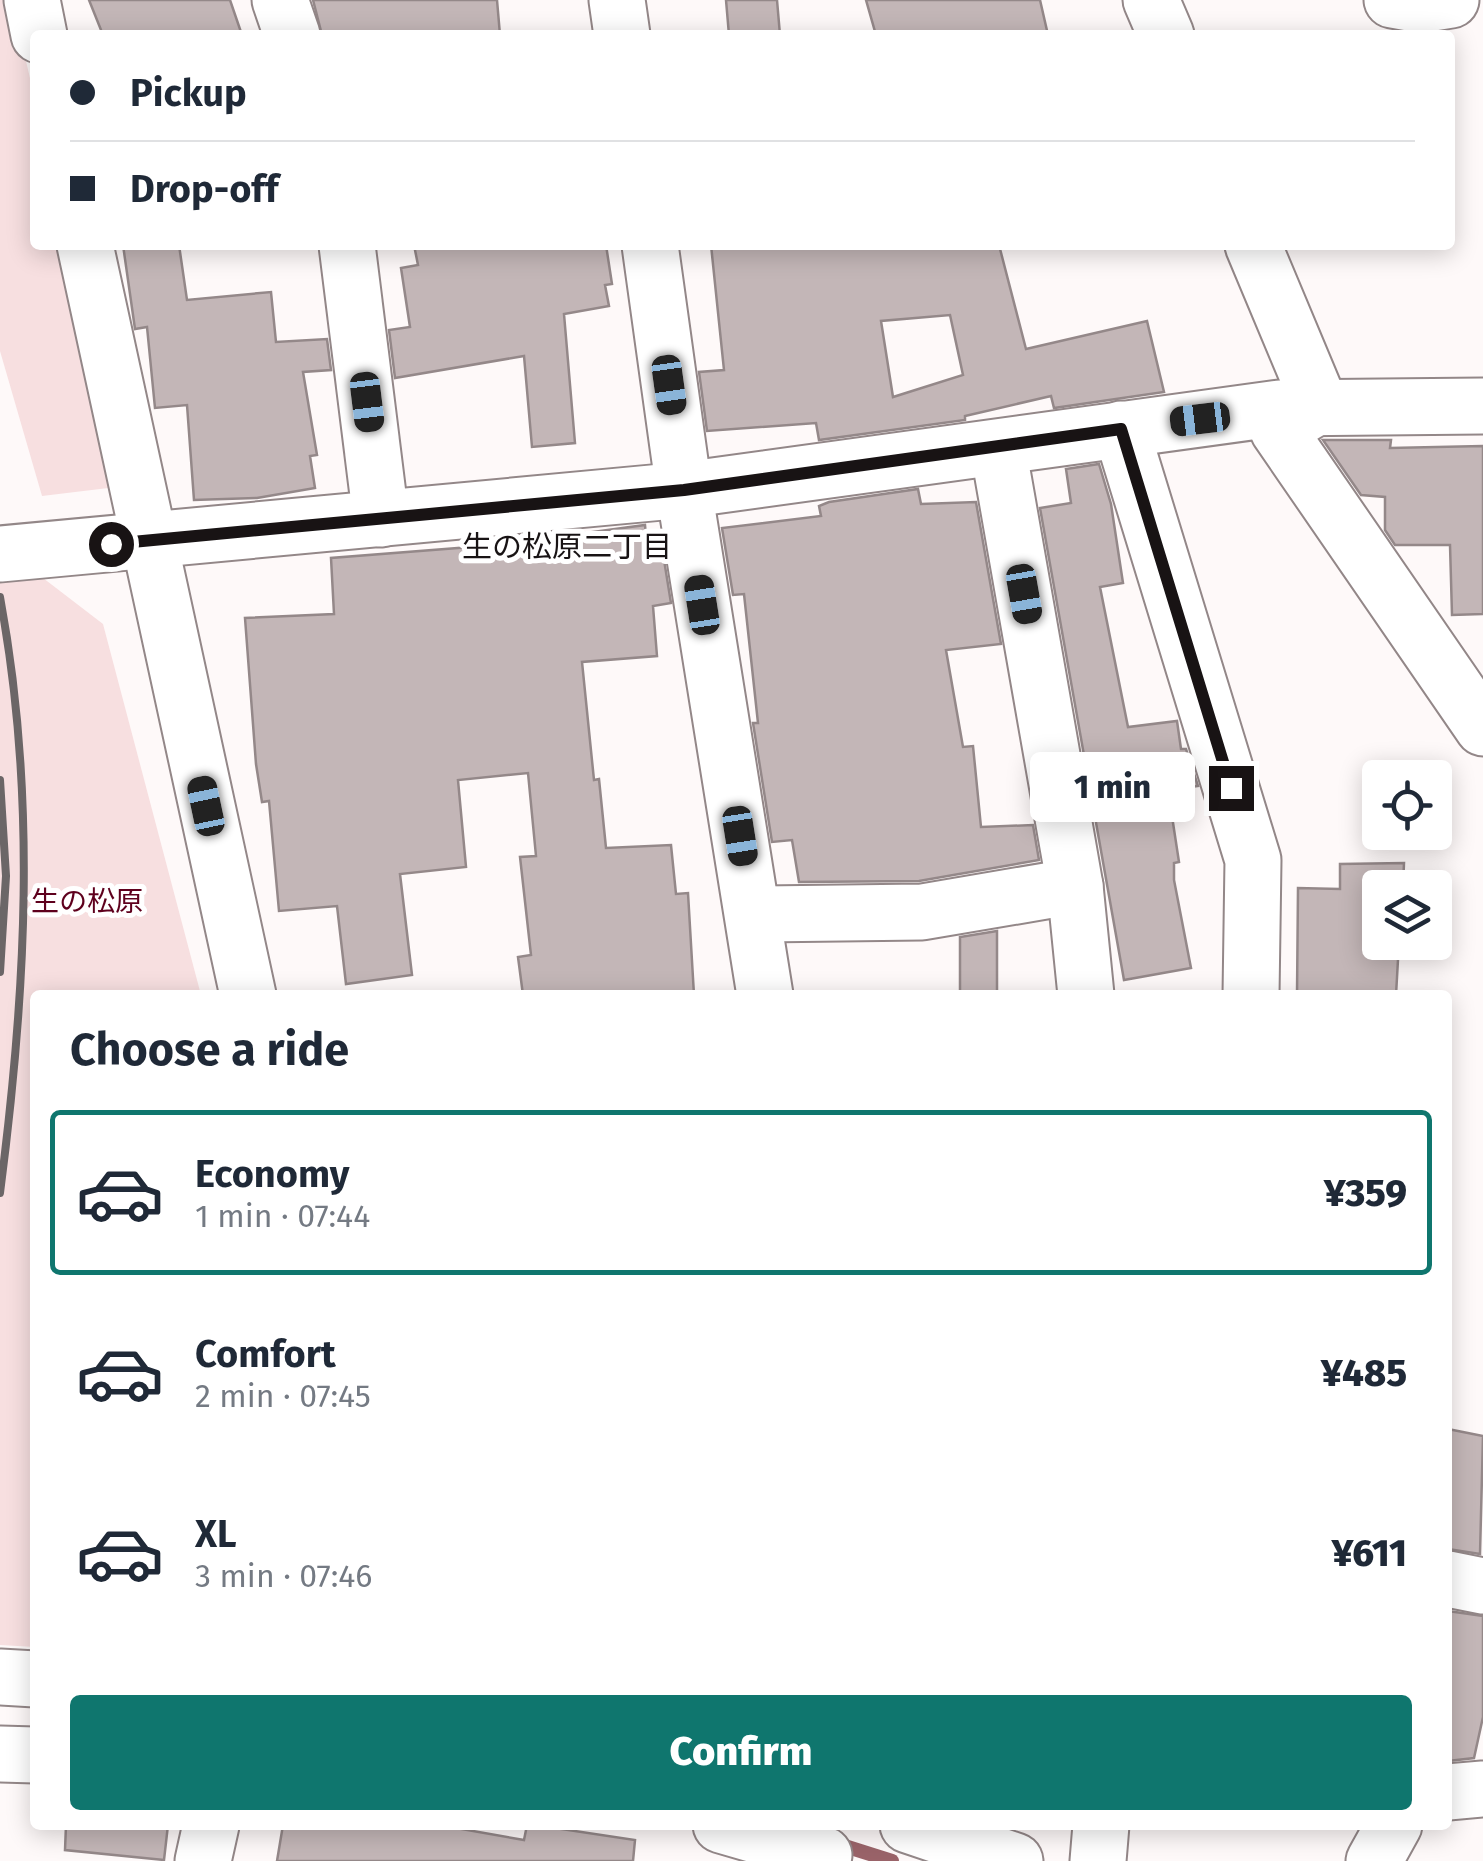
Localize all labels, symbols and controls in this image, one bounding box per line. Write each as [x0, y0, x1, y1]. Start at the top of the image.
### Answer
text: Pickup [130, 70, 247, 116]
text: Drop-off [130, 166, 278, 212]
car [650, 353, 688, 417]
car [348, 370, 386, 434]
car [1168, 400, 1232, 438]
route start [89, 522, 134, 567]
district label: 生の松原二丁目 [462, 529, 672, 565]
car [1004, 562, 1044, 626]
car [682, 573, 722, 637]
callout: 1 min [1031, 753, 1196, 823]
map controls [1362, 760, 1452, 960]
button: locate [1362, 760, 1452, 850]
route end [1209, 766, 1254, 811]
text: 1 min [1074, 768, 1151, 806]
car [185, 774, 227, 838]
car [720, 804, 760, 868]
button: layers [1362, 870, 1452, 960]
park label: 生の松原 [31, 885, 143, 918]
text: Choose a ride [70, 1023, 349, 1077]
icon: car [75, 1148, 165, 1238]
text: Economy [195, 1151, 350, 1197]
text: ¥359 [1324, 1170, 1407, 1216]
text: 1 min · 07:44 [195, 1197, 370, 1235]
icon: car [75, 1328, 165, 1418]
text: Comfort [195, 1331, 336, 1377]
text: ¥485 [1321, 1350, 1407, 1396]
text: 2 min · 07:45 [195, 1377, 371, 1415]
icon: car [75, 1508, 165, 1598]
text: XL [195, 1511, 237, 1557]
text: ¥611 [1331, 1530, 1407, 1576]
text: 3 min · 07:46 [195, 1557, 372, 1595]
button: Confirm [70, 1695, 1412, 1810]

